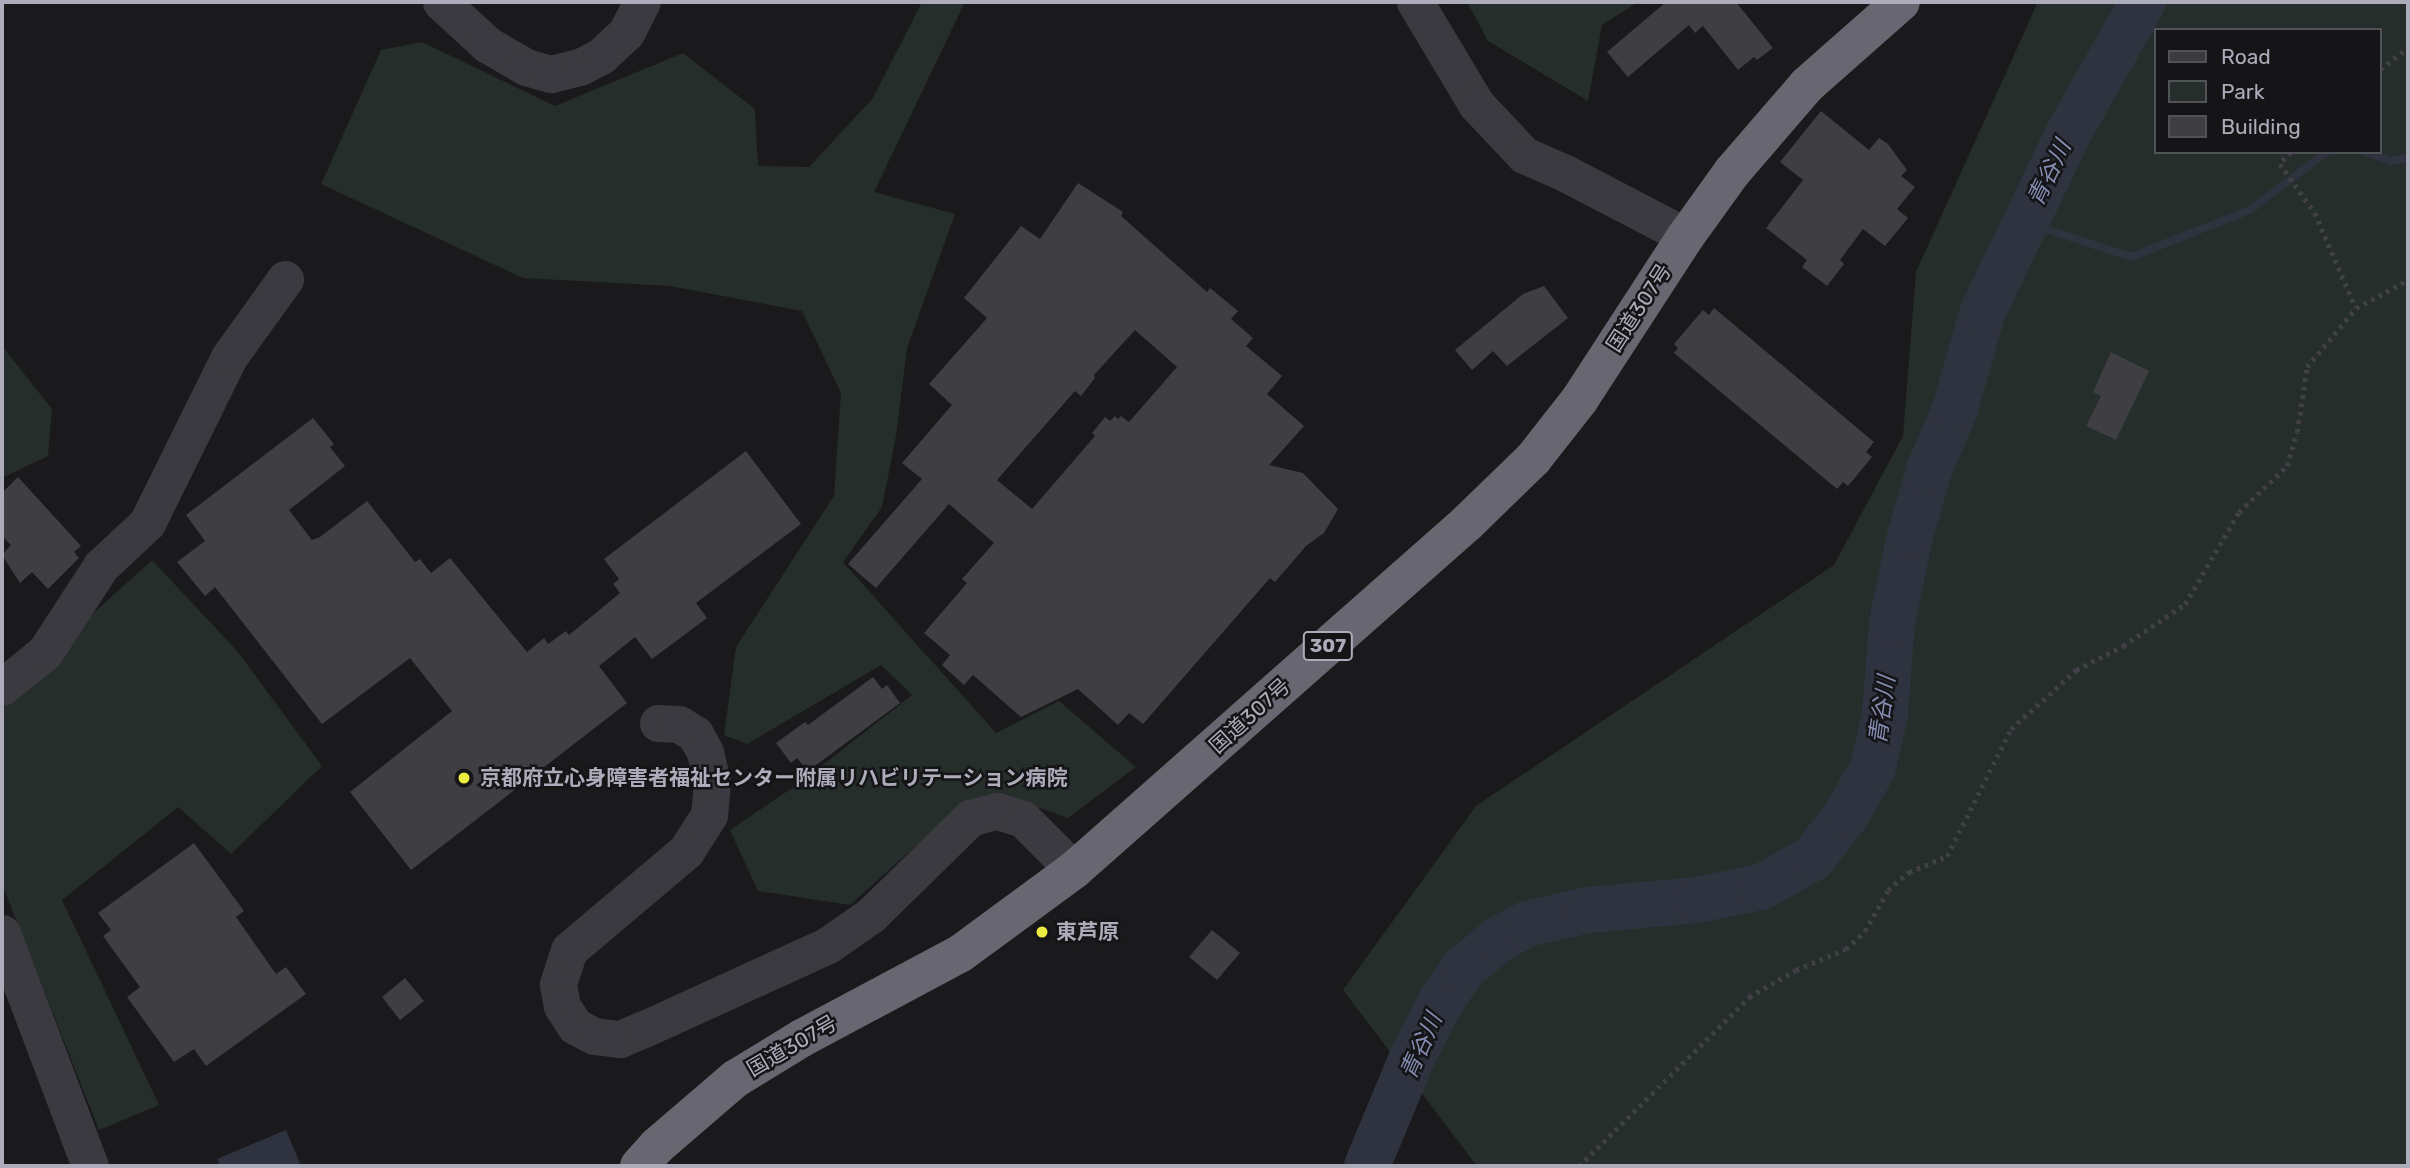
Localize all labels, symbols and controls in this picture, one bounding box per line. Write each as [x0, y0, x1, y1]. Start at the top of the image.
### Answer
legend [2154, 28, 2382, 154]
text: Road [2221, 44, 2271, 69]
text: Park [2221, 79, 2265, 104]
text: Building [2221, 114, 2301, 139]
water label: 青谷川 [2021, 136, 2077, 210]
street label: 国道307号 [1601, 259, 1677, 357]
road number: 307 [1302, 631, 1354, 662]
street label: 国道307号 [1205, 673, 1295, 759]
water label: 青谷川 [1864, 674, 1900, 746]
place label: 京都府立心身障害者福祉センター附属リハビリテーション病院 [480, 765, 1068, 791]
marker: 京都府立心身障害者福祉センター附属リハビリテーション病院 [454, 768, 474, 788]
place label: 東芦原 [1056, 919, 1119, 945]
marker: 東芦原 [1034, 924, 1050, 940]
water label: 青谷川 [1394, 1009, 1448, 1083]
street label: 国道307号 [743, 1010, 841, 1082]

